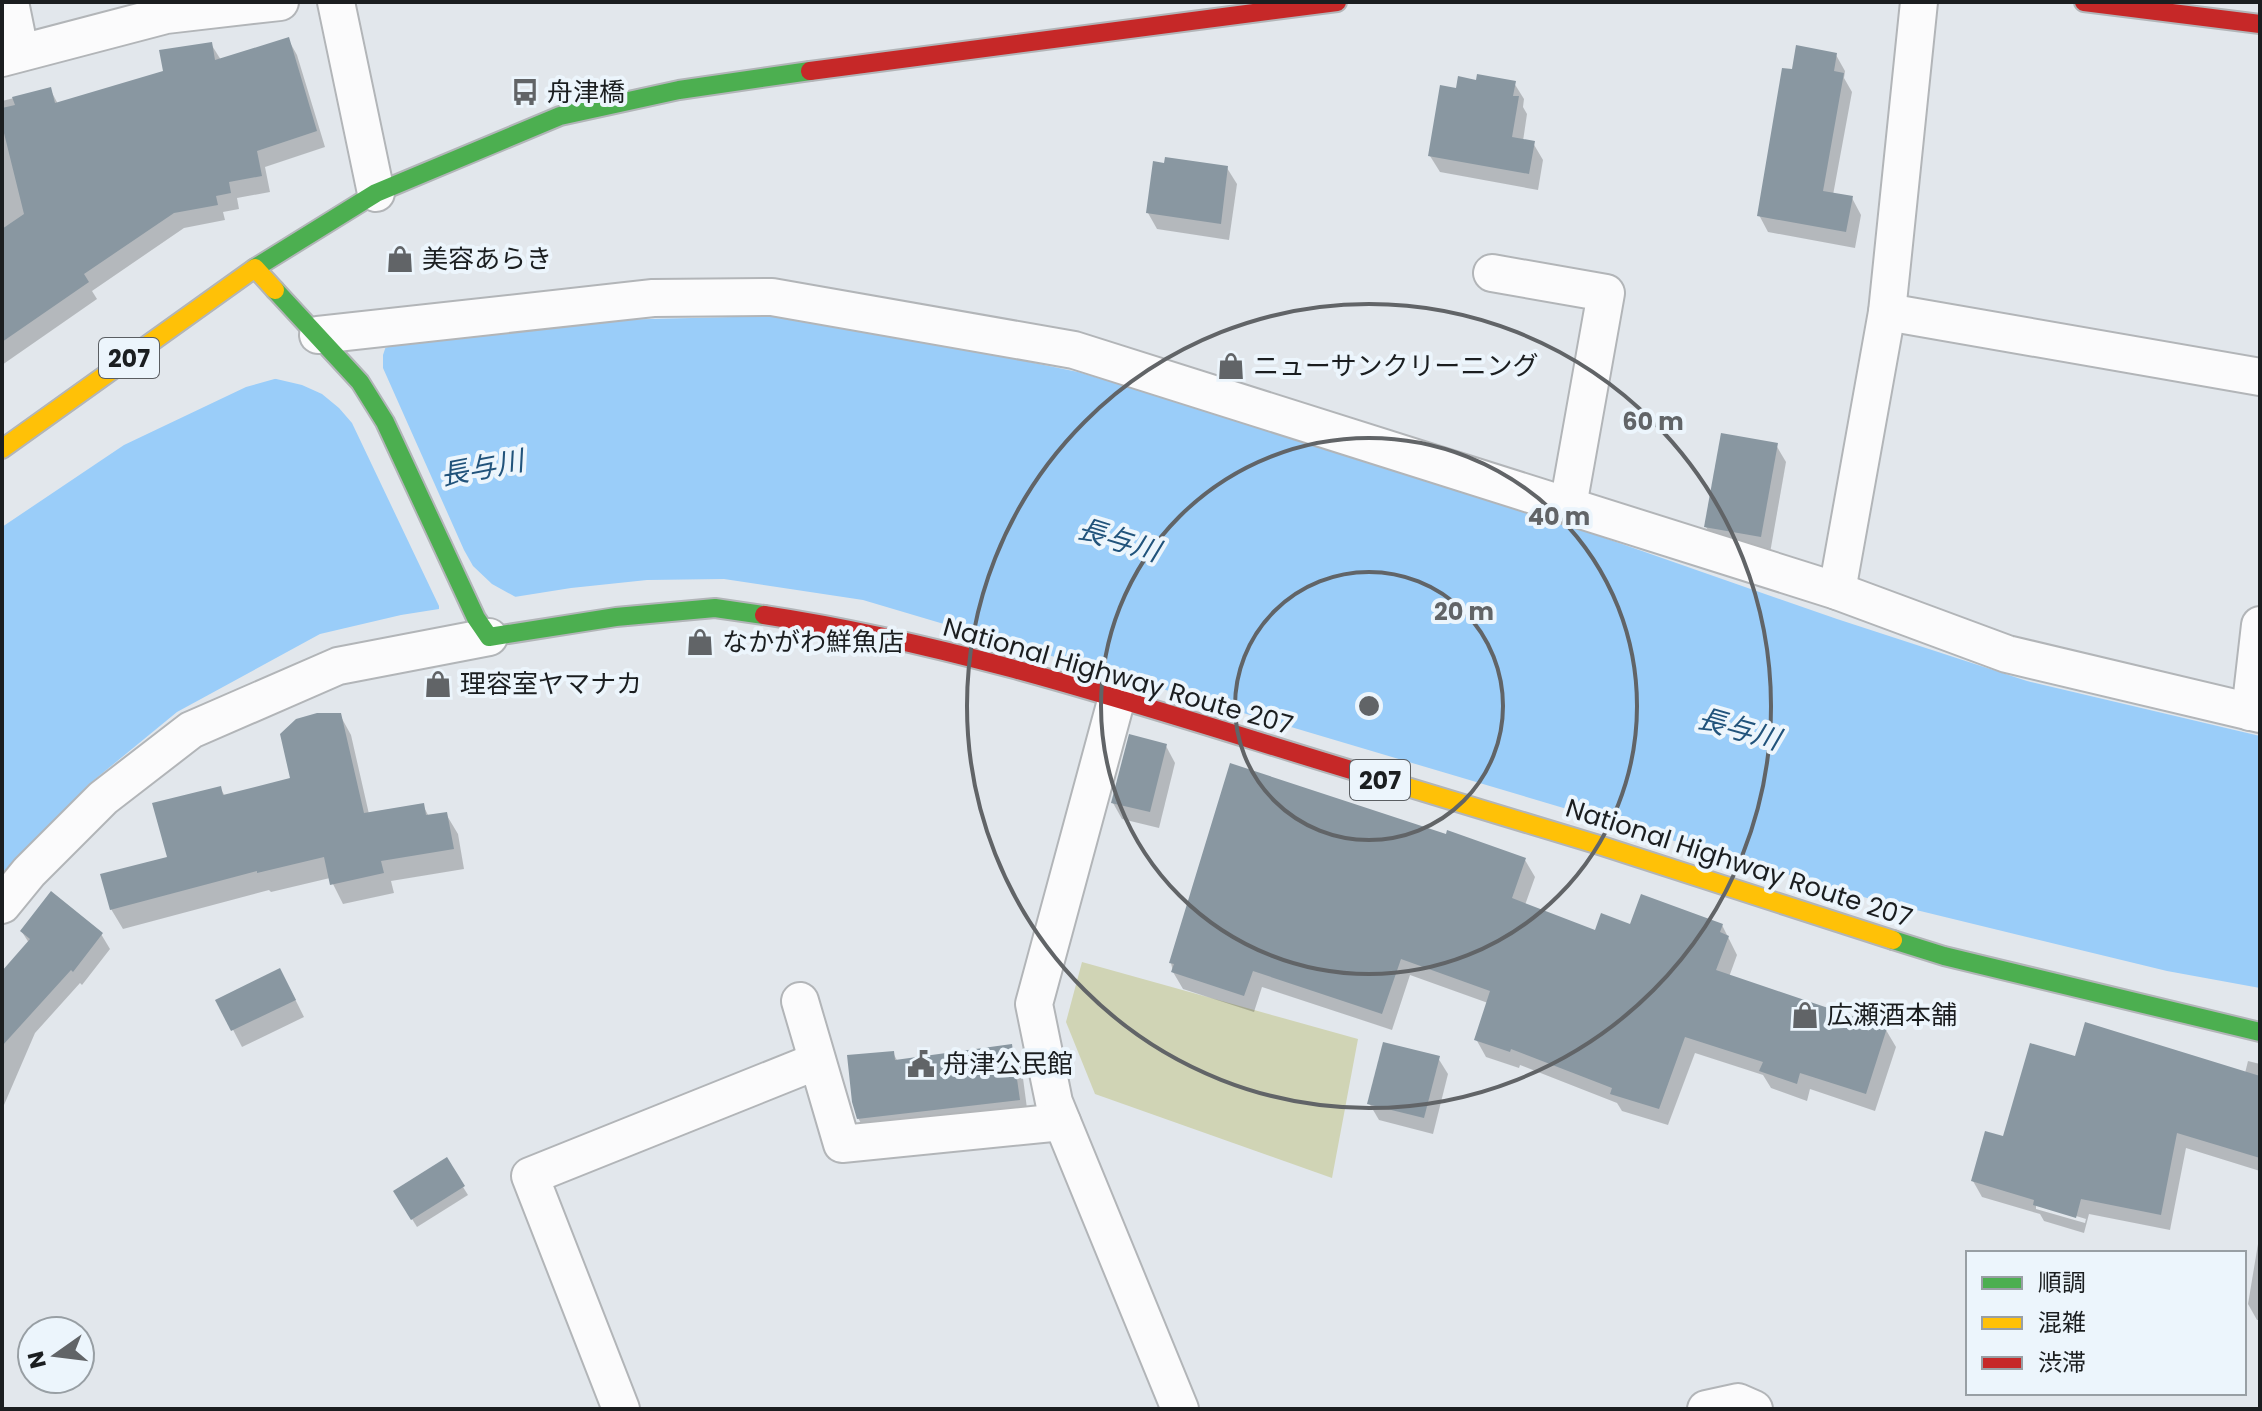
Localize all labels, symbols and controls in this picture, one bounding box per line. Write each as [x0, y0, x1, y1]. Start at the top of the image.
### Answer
place label: 舟津橋 [547, 74, 625, 110]
bus stop icon: 舟津橋 [510, 77, 540, 107]
place label: 美容あらき [422, 241, 552, 277]
shop icon: 美容あらき [385, 244, 415, 274]
road number: 207 [99, 338, 159, 378]
place label: ニューサンクリーニング [1253, 348, 1538, 384]
shop icon: ニューサンクリーニング [1216, 351, 1246, 381]
text: 60 m [1622, 405, 1684, 438]
water label: 長与川 [437, 440, 530, 495]
text: 40 m [1528, 500, 1590, 533]
water label: 長与川 [1073, 509, 1168, 572]
text: 20 m [1434, 595, 1494, 628]
street label: National Highway Route 207 [939, 609, 1297, 743]
place label: なかがわ鮮魚店 [722, 624, 904, 660]
shop icon: なかがわ鮮魚店 [685, 627, 715, 657]
place label: 理容室ヤマナカ [460, 666, 642, 702]
shop icon: 理容室ヤマナカ [423, 669, 453, 699]
centre of rings [1355, 692, 1383, 720]
water label: 長与川 [1693, 699, 1788, 760]
road number: 207 [1350, 760, 1410, 800]
street label: National Highway Route 207 [1561, 790, 1917, 936]
place label: 広瀬酒本舗 [1827, 997, 1957, 1033]
shop icon: 広瀬酒本舗 [1790, 1000, 1820, 1030]
place label: 舟津公民館 [943, 1046, 1073, 1082]
public building icon: 舟津公民館 [906, 1049, 936, 1079]
legend [1966, 1251, 2246, 1395]
text: 順調 [2038, 1266, 2086, 1299]
text: 混雑 [2038, 1306, 2086, 1339]
north arrow [16, 1315, 96, 1395]
text: 渋滞 [2038, 1346, 2086, 1379]
text: N [20, 1348, 54, 1371]

